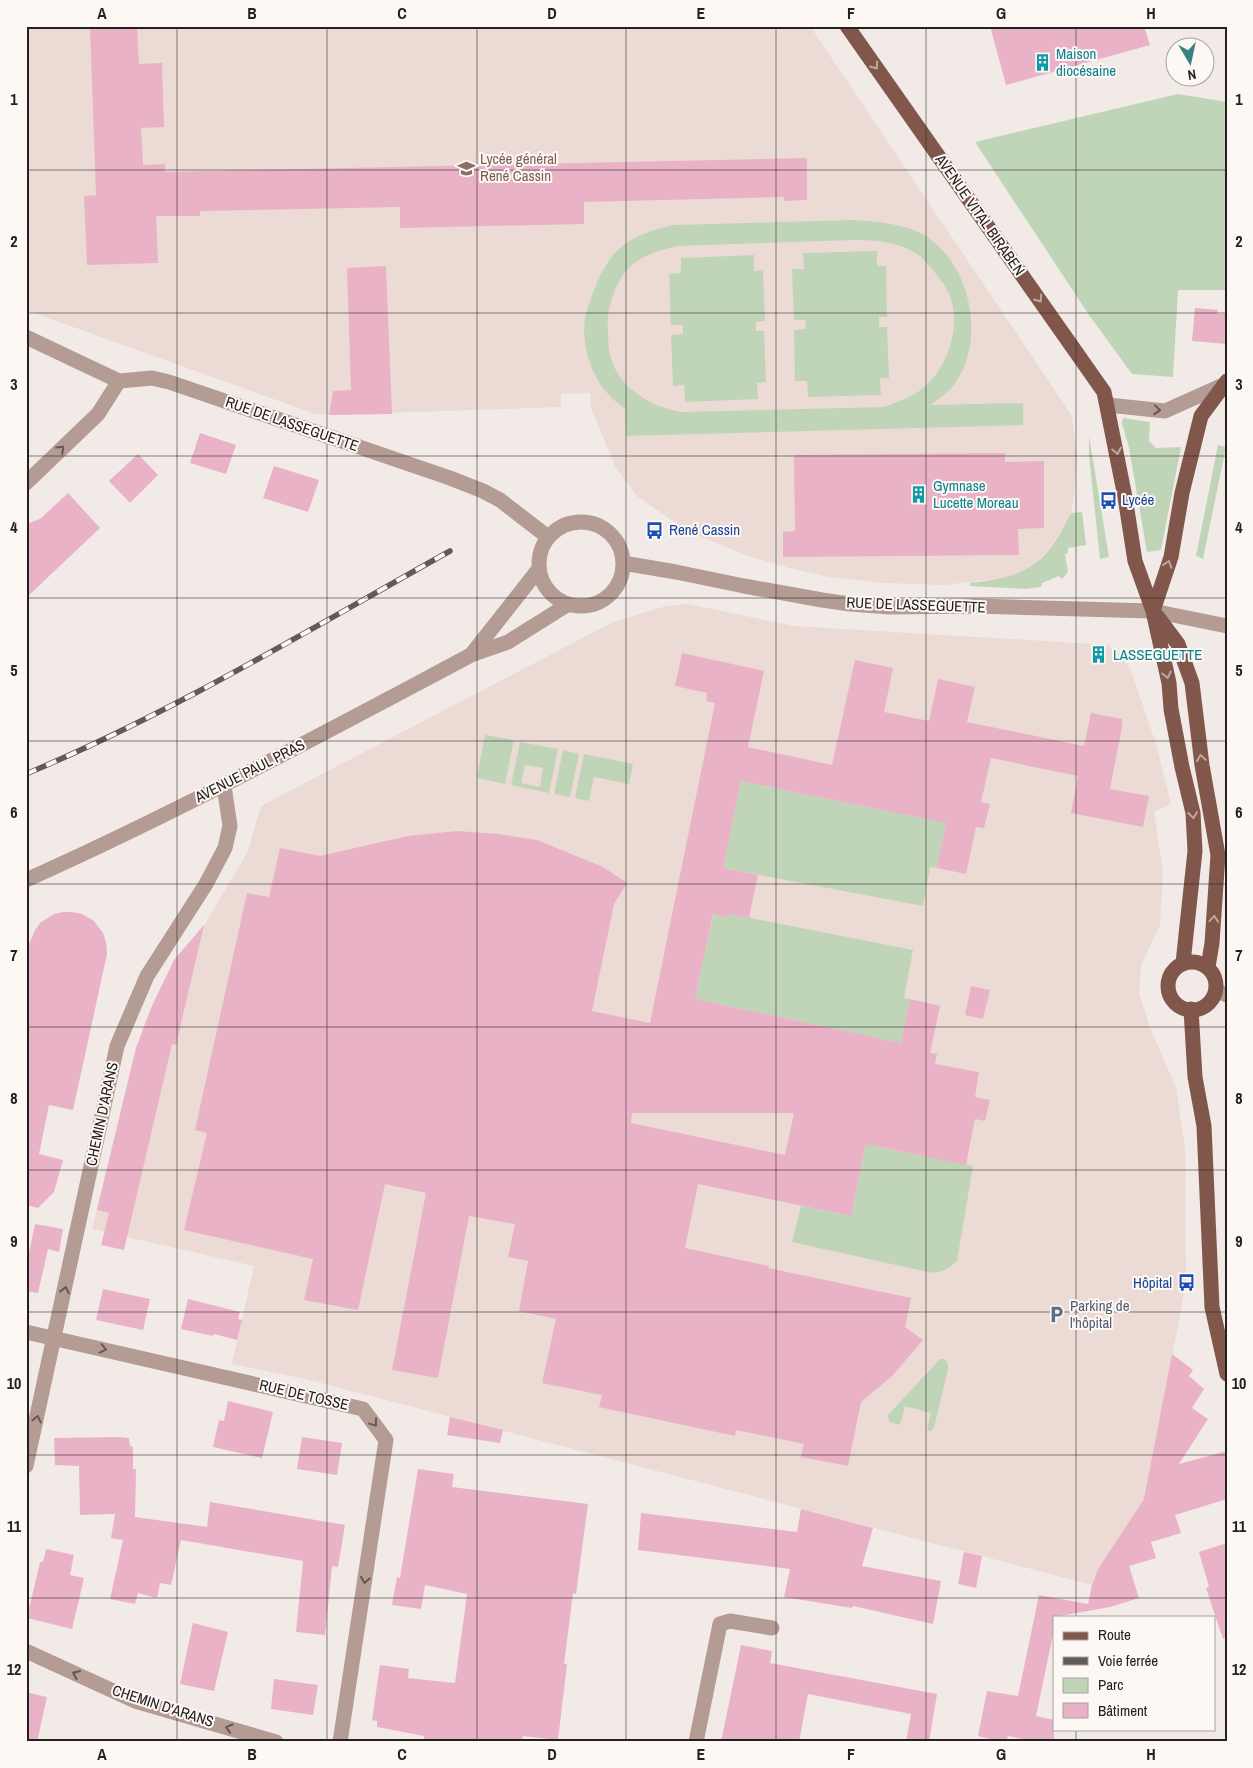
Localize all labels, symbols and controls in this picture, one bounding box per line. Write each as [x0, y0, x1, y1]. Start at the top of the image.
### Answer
text: A [97, 2, 107, 24]
text: B [247, 2, 257, 24]
text: C [397, 2, 407, 24]
text: D [547, 2, 557, 24]
text: E [697, 2, 706, 24]
text: F [847, 2, 855, 24]
text: G [996, 2, 1006, 24]
text: H [1146, 2, 1156, 24]
north arrow [1166, 38, 1216, 88]
place label: Maison diocésaine [1056, 43, 1116, 81]
building icon: Maison diocésaine [1032, 53, 1052, 73]
one-way arrow [868, 61, 878, 70]
text: N [1187, 65, 1198, 84]
text: 1 [10, 88, 18, 110]
text: 1 [1235, 88, 1243, 110]
place label: Lycée général René Cassin [480, 148, 557, 186]
street label: AVENUE VITAL BIRABEN [930, 149, 1030, 279]
school or university icon: Lycée général René Cassin [456, 158, 476, 178]
text: 2 [10, 230, 18, 252]
text: 2 [1235, 230, 1243, 252]
one-way arrow [1033, 293, 1042, 303]
text: 3 [10, 373, 18, 395]
text: 3 [1235, 373, 1243, 395]
street label: RUE DE LASSEGUETTE [223, 391, 362, 456]
one-way arrow [1153, 404, 1161, 415]
one-way arrow [56, 446, 65, 455]
one-way arrow [1111, 447, 1121, 455]
place label: Gymnase Lucette Moreau [933, 475, 1018, 513]
building icon: Gymnase Lucette Moreau [909, 485, 929, 505]
place label: Lycée [1122, 489, 1155, 510]
bus stop icon: Lycée [1098, 490, 1118, 510]
text: 4 [10, 516, 18, 538]
text: 4 [1235, 516, 1243, 538]
place label: René Cassin [669, 519, 740, 540]
bus stop icon: René Cassin [645, 520, 665, 540]
one-way arrow [1162, 561, 1172, 569]
street label: RUE DE LASSEGUETTE [846, 592, 986, 617]
place label: LASSEGUETTE [1113, 644, 1203, 665]
building icon: LASSEGUETTE [1089, 645, 1109, 665]
text: 5 [10, 659, 18, 681]
text: 5 [1235, 659, 1243, 681]
one-way arrow [1161, 671, 1172, 680]
street label: AVENUE PAUL PRAS [190, 734, 308, 808]
one-way arrow [1196, 754, 1207, 762]
text: 6 [10, 801, 18, 823]
text: 6 [1235, 801, 1243, 823]
one-way arrow [1187, 810, 1197, 819]
one-way arrow [1208, 915, 1219, 923]
text: 7 [10, 944, 18, 966]
text: 7 [1235, 944, 1243, 966]
street label: CHEMIN D'ARANS [80, 1060, 123, 1168]
text: 8 [10, 1087, 18, 1109]
text: 8 [1235, 1087, 1243, 1109]
text: 9 [10, 1230, 18, 1252]
text: 9 [1235, 1230, 1243, 1252]
place label: Hôpital [1133, 1272, 1172, 1293]
bus stop icon: Hôpital [1176, 1273, 1196, 1293]
one-way arrow [60, 1285, 70, 1294]
place label: Parking de l'hôpital [1070, 1295, 1130, 1333]
parking icon: Parking de l'hôpital [1046, 1305, 1066, 1325]
one-way arrow [98, 1343, 107, 1353]
text: 10 [7, 1372, 21, 1394]
text: 10 [1232, 1372, 1246, 1394]
street label: RUE DE TOSSE [257, 1374, 351, 1415]
one-way arrow [31, 1414, 42, 1423]
one-way arrow [368, 1417, 376, 1426]
text: 11 [7, 1515, 22, 1537]
text: 11 [1232, 1515, 1247, 1537]
one-way arrow [360, 1576, 371, 1584]
legend [1053, 1616, 1216, 1730]
text: Route [1098, 1624, 1131, 1645]
text: Voie ferrée [1098, 1650, 1158, 1671]
text: 12 [7, 1658, 21, 1680]
text: 12 [1232, 1658, 1246, 1680]
one-way arrow [72, 1670, 81, 1680]
text: Parc [1098, 1674, 1123, 1695]
street label: CHEMIN D'ARANS [110, 1679, 217, 1732]
text: Bâtiment [1098, 1700, 1148, 1721]
one-way arrow [226, 1724, 234, 1734]
text: A [97, 1743, 107, 1765]
text: B [247, 1743, 257, 1765]
text: C [397, 1743, 407, 1765]
text: D [547, 1743, 557, 1765]
text: E [697, 1743, 706, 1765]
text: F [847, 1743, 855, 1765]
text: G [996, 1743, 1006, 1765]
text: H [1146, 1743, 1156, 1765]

